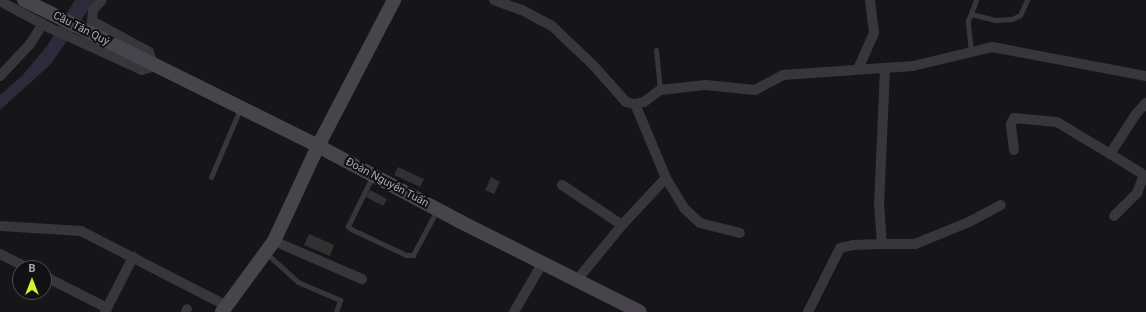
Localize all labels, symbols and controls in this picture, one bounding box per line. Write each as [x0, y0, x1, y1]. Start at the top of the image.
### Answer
street label: Cầu Tân Quý [51, 9, 111, 49]
street label: Đoàn Nguyễn Tuấn [343, 155, 431, 211]
north arrow [12, 260, 52, 300]
text: B [28, 262, 36, 275]

